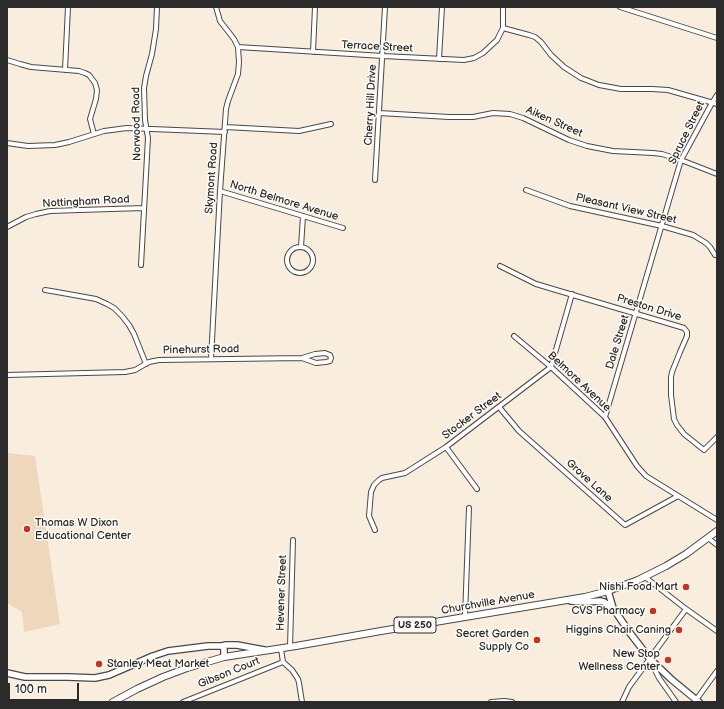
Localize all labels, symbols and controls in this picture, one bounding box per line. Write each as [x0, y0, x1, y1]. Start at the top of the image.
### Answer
street label: Terrace Street [341, 39, 413, 55]
street label: Cherry Hill Drive [362, 64, 380, 146]
street label: Norwood Road [130, 87, 144, 161]
street label: Spruce Street [666, 99, 708, 167]
street label: Aiken Street [524, 104, 584, 140]
street label: Skymont Road [203, 142, 221, 214]
street label: North Belmore Avenue [228, 178, 340, 224]
street label: Pleasant View Street [574, 191, 678, 227]
street label: Nottingham Road [42, 193, 130, 211]
street label: Preston Drive [615, 292, 683, 324]
street label: Dale Street [603, 313, 633, 371]
street label: Pinehurst Road [163, 343, 239, 357]
street label: Belmore Avenue [545, 349, 613, 415]
street label: Stocker Street [440, 389, 504, 443]
street label: Grove Lane [563, 457, 615, 505]
place label: Thomas W Dixon Educational Center [35, 516, 131, 542]
marker: Thomas W Dixon Educational Center [22, 524, 32, 534]
street label: Hevener Street [274, 555, 290, 631]
place label: Nishi Food Mart [599, 580, 678, 594]
marker: Nishi Food Mart [681, 582, 691, 592]
street label: Churchville Avenue [440, 588, 536, 618]
place label: CVS Pharmacy [571, 604, 645, 618]
marker: CVS Pharmacy [648, 606, 658, 616]
road number: US 250 [394, 617, 436, 633]
place label: Higgins Chair Caning [565, 623, 671, 637]
marker: Higgins Chair Caning [674, 625, 684, 635]
place label: Secret Garden Supply Co [456, 627, 529, 653]
marker: Secret Garden Supply Co [532, 635, 542, 645]
place label: New Stop Wellness Center [578, 647, 660, 673]
street label: Gibson Court [196, 655, 262, 691]
marker: New Stop Wellness Center [663, 655, 673, 665]
place label: Stanley Meat Market [107, 657, 209, 671]
marker: Stanley Meat Market [94, 659, 104, 669]
scale bar [10, 675, 81, 701]
text: 100 m [15, 682, 47, 697]

